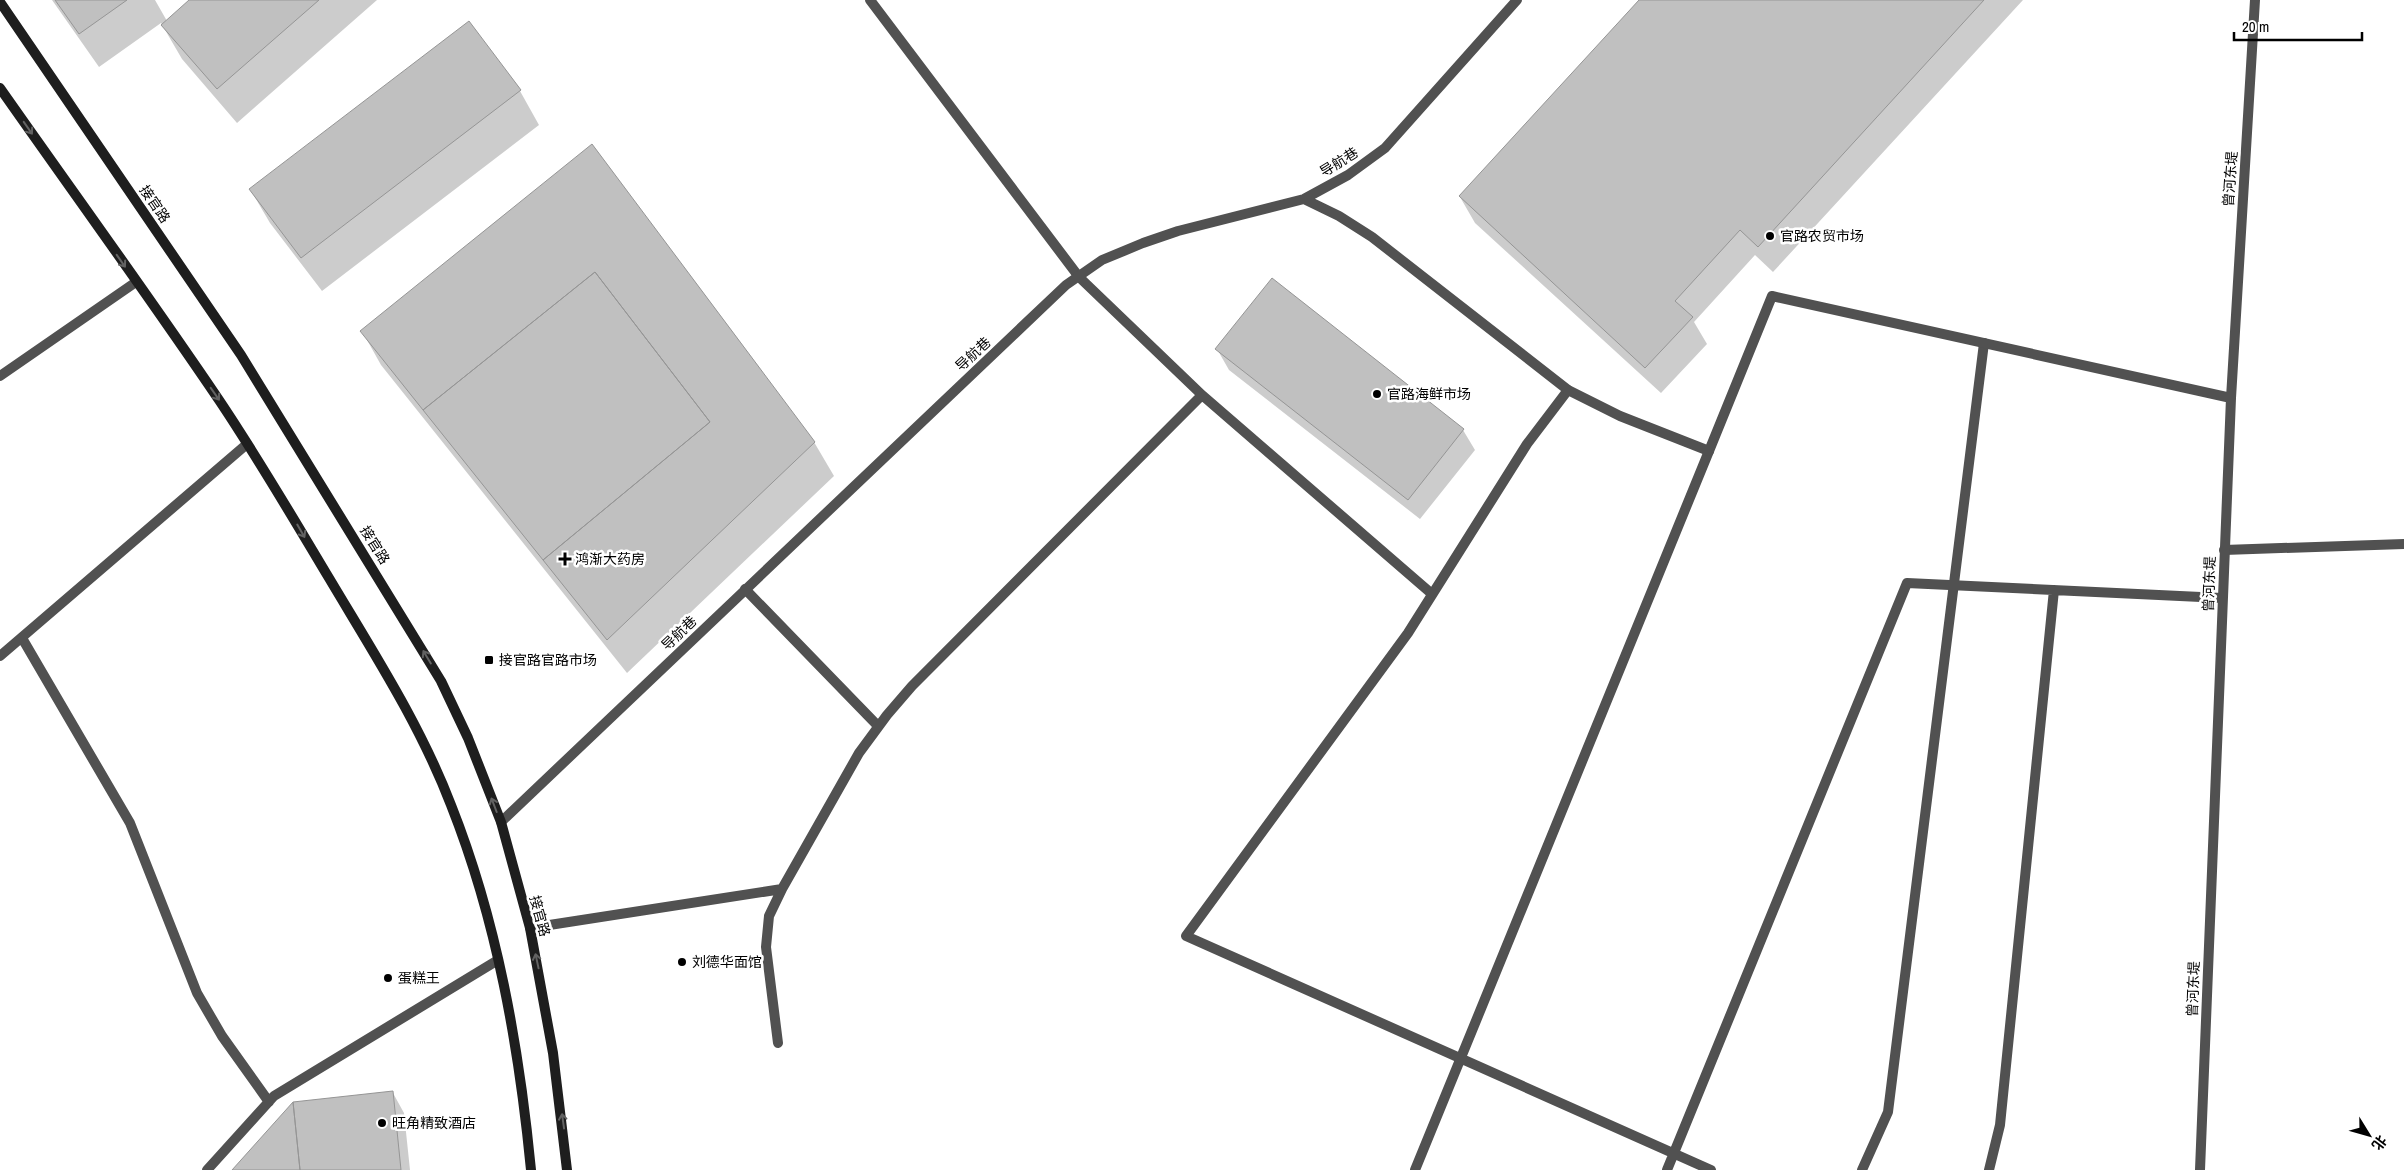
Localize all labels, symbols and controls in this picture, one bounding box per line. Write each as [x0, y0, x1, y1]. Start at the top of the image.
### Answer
scale bar [2234, 10, 2362, 42]
text: 20 m [2242, 16, 2269, 37]
one-way arrow [23, 121, 33, 135]
street label: 导航巷 [1316, 143, 1362, 181]
street label: 曾河东堤 [2219, 150, 2241, 208]
street label: 接官路 [136, 182, 174, 226]
place label: 官路农贸市场 [1780, 227, 1864, 245]
marker: 官路农贸市场 [1764, 230, 1776, 242]
one-way arrow [116, 254, 126, 268]
street label: 导航巷 [952, 333, 994, 375]
place label: 官路海鲜市场 [1387, 385, 1471, 403]
one-way arrow [210, 387, 220, 401]
marker: 官路海鲜市场 [1371, 388, 1383, 400]
street label: 接官路 [356, 522, 394, 568]
one-way arrow [297, 524, 307, 538]
place label: 鸿渐大药房 [575, 550, 645, 568]
marker: 鸿渐大药房 [559, 553, 571, 565]
street label: 曾河东堤 [2199, 556, 2219, 612]
street label: 导航巷 [658, 612, 700, 654]
one-way arrow [421, 650, 431, 664]
place label: 接官路官路市场 [499, 651, 597, 669]
marker: 接官路官路市场 [483, 654, 495, 666]
one-way arrow [489, 797, 498, 813]
street label: 接官路 [526, 893, 554, 939]
place label: 刘德华面馆 [692, 953, 762, 971]
one-way arrow [532, 954, 541, 970]
marker: 刘德华面馆 [676, 956, 688, 968]
street label: 曾河东堤 [2183, 961, 2203, 1017]
place label: 蛋糕王 [398, 969, 440, 987]
marker: 蛋糕王 [382, 972, 394, 984]
north arrow [2344, 1110, 2394, 1160]
place label: 旺角精致酒店 [392, 1114, 476, 1132]
one-way arrow [557, 1114, 567, 1130]
marker: 旺角精致酒店 [376, 1117, 388, 1129]
text: 北 [2368, 1132, 2391, 1154]

